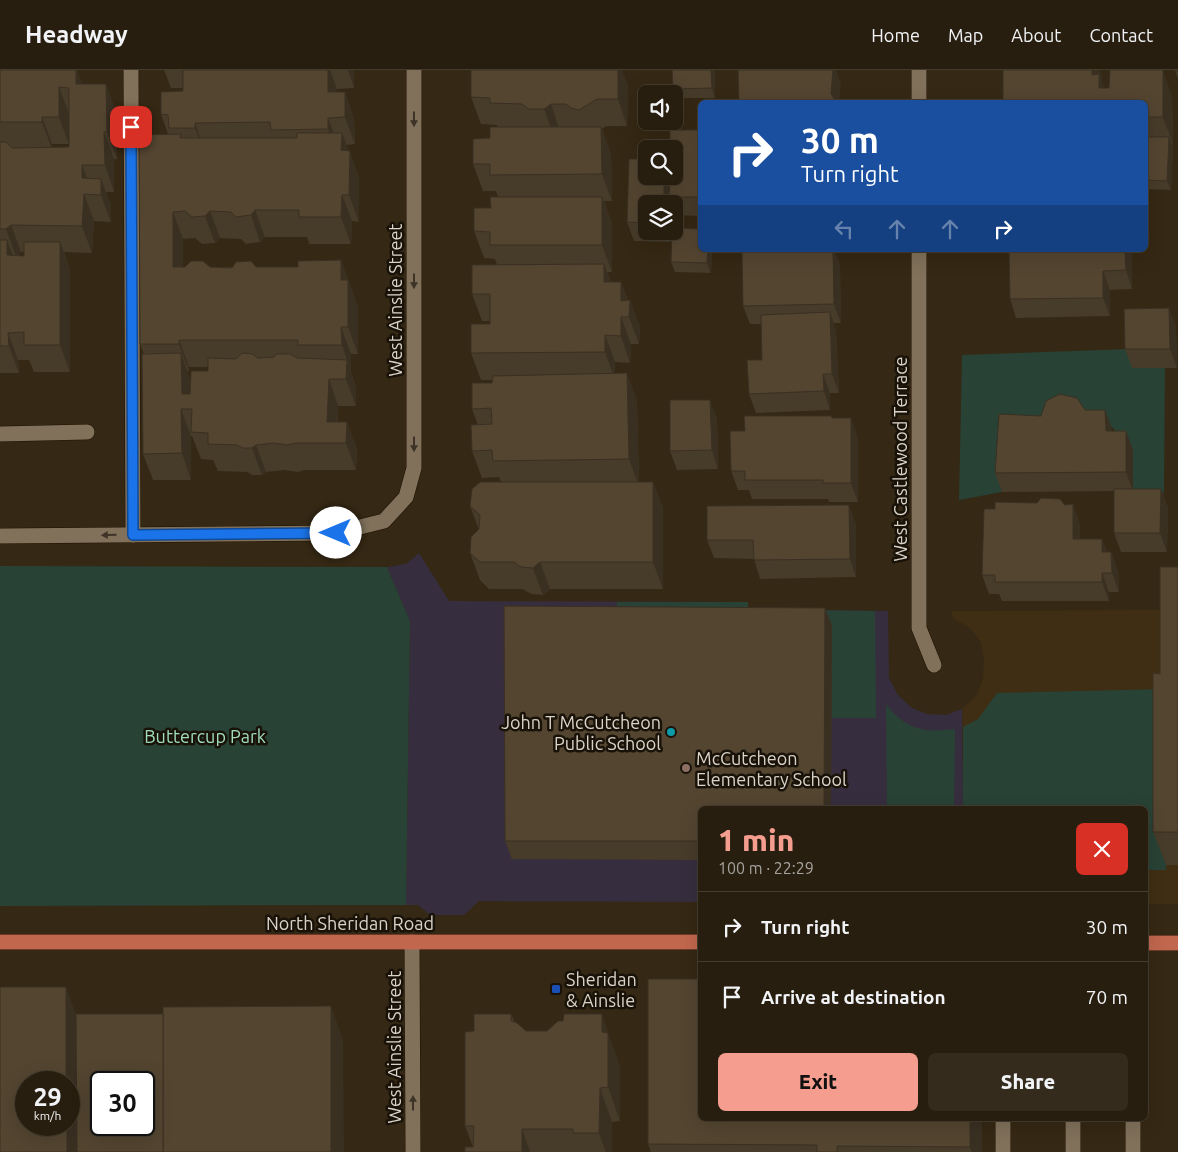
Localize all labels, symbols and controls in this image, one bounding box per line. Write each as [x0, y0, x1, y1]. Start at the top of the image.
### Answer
text: Headway [25, 21, 128, 48]
text: Home [871, 25, 920, 45]
text: Map [948, 25, 983, 45]
text: About [1011, 25, 1061, 45]
text: Contact [1089, 25, 1153, 45]
map controls [638, 85, 683, 240]
button: sound [638, 85, 683, 130]
pin [110, 106, 152, 148]
one-way arrow [410, 111, 418, 127]
icon: arrive [117, 113, 145, 141]
icon: right [718, 120, 783, 185]
text: 30 m [801, 120, 879, 160]
button: search [638, 140, 683, 185]
text: Turn right [801, 161, 899, 186]
button: layers [638, 195, 683, 240]
icon: left [830, 215, 858, 243]
icon: ahead [883, 215, 911, 243]
icon: ahead [936, 215, 964, 243]
icon: right [989, 215, 1017, 243]
street label: West Ainslie Street [385, 224, 405, 376]
one-way arrow [410, 273, 418, 289]
street label: West Castlewood Terrace [890, 356, 910, 562]
one-way arrow [410, 436, 418, 452]
position arrow [309, 506, 361, 558]
one-way arrow [101, 531, 117, 539]
place label: John T McCutcheon Public School [501, 712, 661, 753]
park label: Buttercup Park [144, 726, 266, 746]
marker: John T McCutcheon Public School [665, 726, 677, 738]
place label: McCutcheon Elementary School [696, 748, 847, 789]
marker: McCutcheon Elementary School [680, 762, 692, 774]
text: 1 min [718, 823, 794, 857]
button: close [1076, 823, 1128, 875]
text: 100 m · 22:29 [718, 859, 814, 877]
street label: North Sheridan Road [266, 913, 434, 933]
icon: right [718, 913, 746, 941]
text: Turn right [761, 916, 849, 938]
text: 30 m [1086, 916, 1128, 938]
place label: Sheridan & Ainslie [566, 969, 637, 1010]
street label: West Ainslie Street [384, 971, 404, 1123]
marker: Sheridan & Ainslie [550, 983, 562, 995]
icon: arrive [718, 983, 746, 1011]
text: Arrive at destination [761, 986, 946, 1008]
text: 70 m [1086, 986, 1128, 1008]
button: Exit [718, 1053, 918, 1111]
button: Share [928, 1053, 1128, 1111]
speed limit sign: 30 [90, 1071, 155, 1136]
text: 29 [33, 1083, 62, 1111]
one-way arrow [409, 1095, 417, 1111]
text: km/h [34, 1109, 61, 1122]

